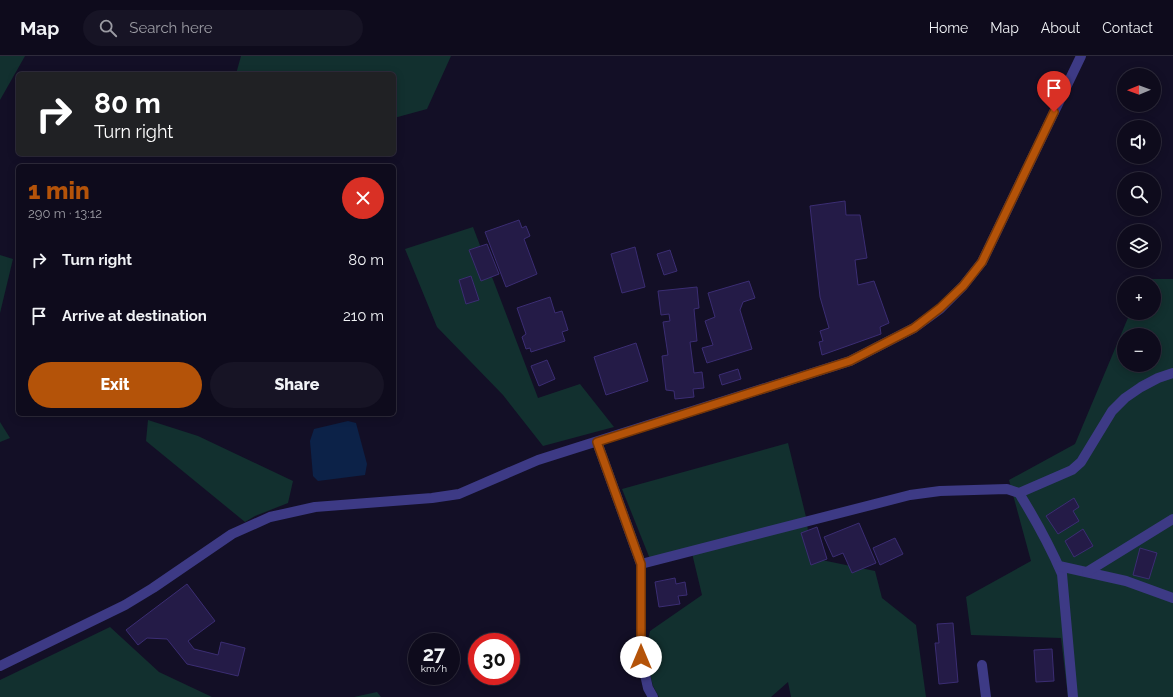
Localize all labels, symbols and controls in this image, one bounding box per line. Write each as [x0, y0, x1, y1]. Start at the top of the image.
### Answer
search box [83, 10, 363, 46]
text: Map [20, 17, 59, 39]
icon: search [97, 17, 119, 39]
text: Search here [129, 19, 213, 37]
text: Home [929, 20, 968, 36]
text: Map [990, 20, 1019, 36]
text: About [1041, 20, 1080, 36]
text: Contact [1102, 20, 1153, 36]
north arrow [1117, 68, 1161, 112]
map controls [1117, 68, 1161, 372]
pin [1037, 71, 1071, 112]
icon: arrive [1043, 77, 1065, 99]
text: 80 m [94, 87, 161, 120]
icon: right [28, 88, 80, 140]
button: sound [1117, 120, 1161, 164]
text: Turn right [94, 121, 173, 142]
button: search [1117, 172, 1161, 216]
text: 1 min [28, 176, 90, 205]
button: close [342, 177, 384, 219]
text: 290 m · 13:12 [28, 206, 102, 221]
button: layers [1117, 224, 1161, 268]
icon: right [28, 249, 50, 271]
text: Turn right [62, 251, 132, 269]
text: 80 m [348, 251, 384, 269]
button: + [1117, 276, 1161, 320]
icon: arrive [28, 305, 50, 327]
text: Arrive at destination [62, 307, 207, 325]
text: 210 m [343, 307, 384, 325]
button: − [1117, 328, 1161, 372]
button: Exit [28, 362, 202, 408]
button: Share [210, 362, 384, 408]
speed limit sign: 30 [468, 633, 520, 685]
position arrow [620, 636, 662, 678]
text: 27 [423, 642, 445, 666]
text: km/h [421, 663, 447, 674]

